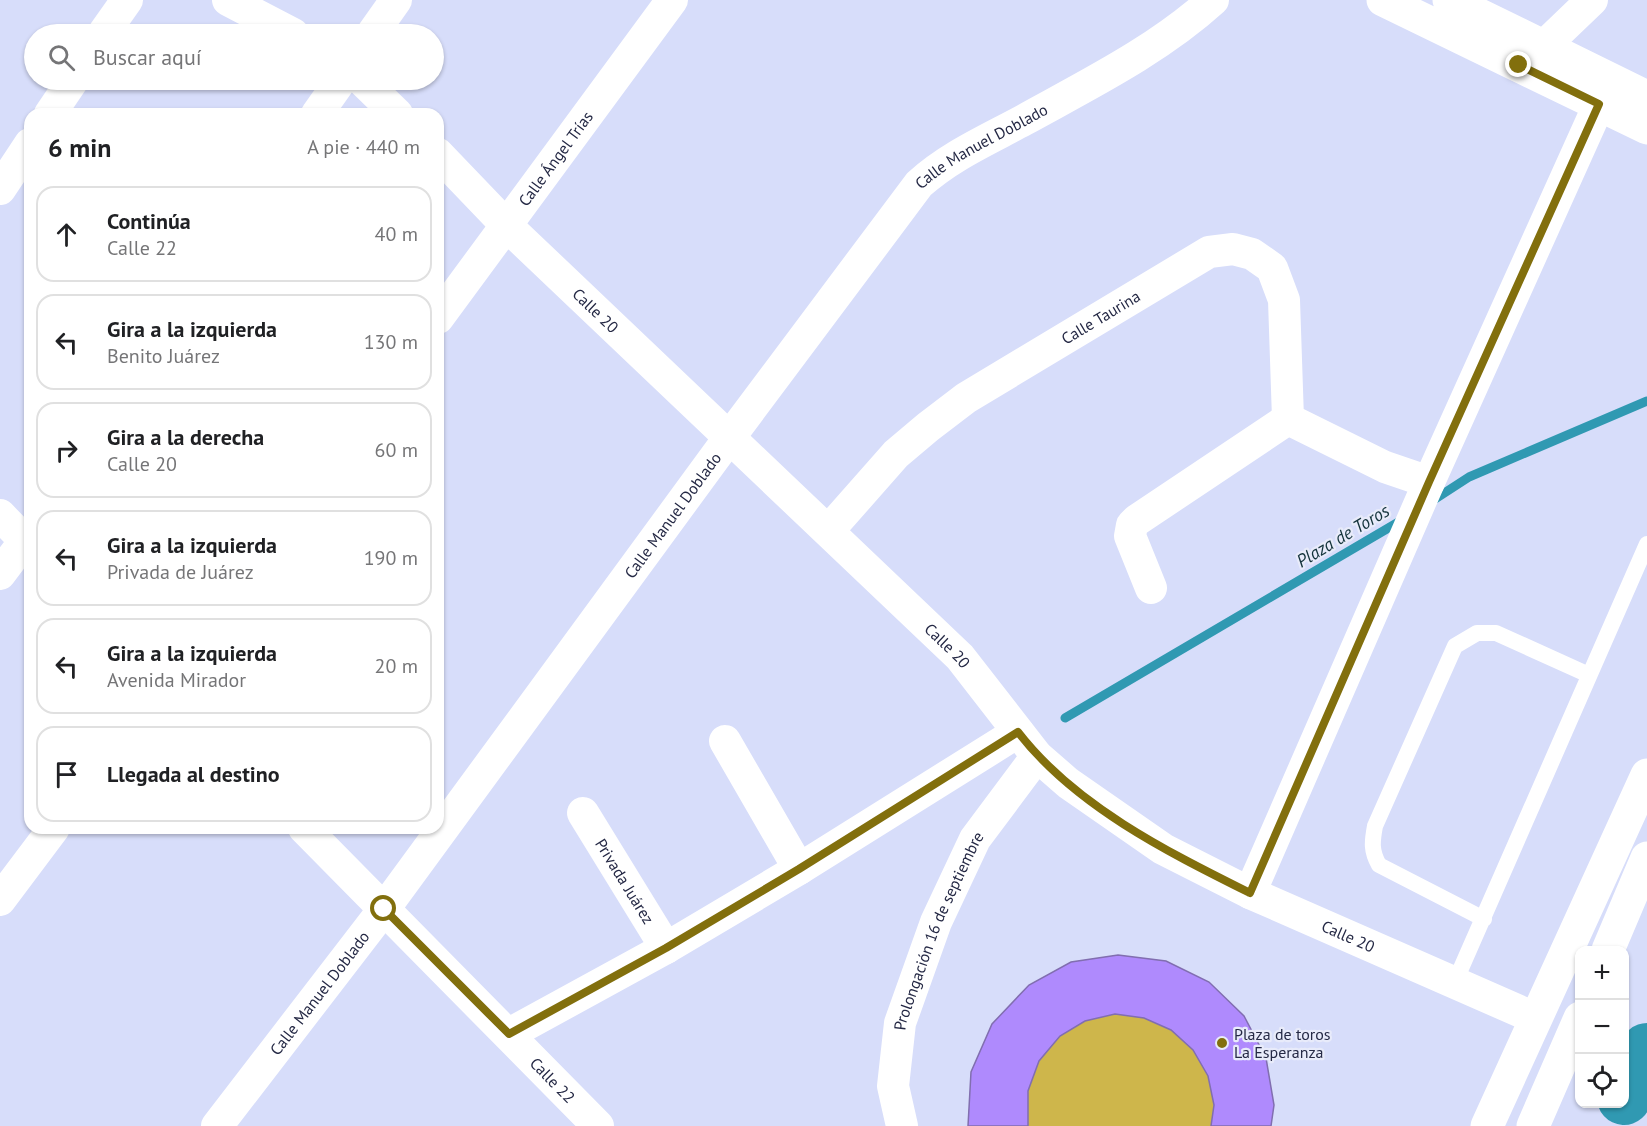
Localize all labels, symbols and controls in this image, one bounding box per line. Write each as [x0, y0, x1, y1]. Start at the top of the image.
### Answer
search box [24, 24, 444, 90]
icon: search [45, 41, 78, 74]
text: Buscar aquí [93, 43, 202, 71]
route end [1505, 51, 1531, 77]
street label: Calle Manuel Doblado [911, 99, 1051, 193]
street label: Calle Ángel Trías [514, 107, 597, 210]
text: 6 min [48, 131, 111, 164]
text: A pie · 440 m [307, 134, 420, 160]
text: Continúa [107, 207, 191, 235]
icon: ahead [50, 218, 83, 251]
text: 40 m [375, 221, 418, 247]
text: Calle 22 [107, 235, 177, 261]
street label: Calle 20 [568, 284, 623, 337]
street label: Calle Taurina [1058, 286, 1144, 348]
text: Gira a la izquierda [107, 315, 277, 343]
icon: left [50, 326, 83, 359]
text: 130 m [364, 329, 418, 355]
text: Benito Juárez [107, 343, 220, 369]
text: Gira a la derecha [107, 423, 264, 451]
icon: right [50, 434, 83, 467]
text: 60 m [375, 437, 418, 463]
street label: Calle Manuel Doblado [620, 448, 725, 582]
text: Calle 20 [107, 451, 177, 477]
water label: Plaza de Toros [1292, 498, 1394, 572]
text: Gira a la izquierda [107, 531, 277, 559]
icon: left [50, 542, 83, 575]
text: 190 m [364, 545, 418, 571]
text: Privada de Juárez [107, 559, 254, 585]
street label: Calle 20 [920, 619, 975, 672]
text: Gira a la izquierda [107, 639, 277, 667]
icon: left [50, 650, 83, 683]
text: 20 m [375, 653, 418, 679]
text: Avenida Mirador [107, 667, 246, 693]
icon: arrive [50, 758, 83, 791]
text: Llegada al destino [107, 760, 280, 788]
street label: Prolongación 16 de septiembre [889, 827, 987, 1031]
street label: Privada Juárez [591, 835, 659, 927]
route start [370, 895, 396, 921]
street label: Calle 20 [1319, 916, 1378, 957]
street label: Calle Manuel Doblado [265, 927, 373, 1059]
map controls [1575, 946, 1629, 1108]
button: + [1575, 946, 1629, 1000]
button: − [1575, 1000, 1629, 1054]
place label: Plaza de toros La Esperanza [1234, 1024, 1331, 1062]
marker: Plaza de toros La Esperanza [1215, 1036, 1229, 1050]
street label: Calle 22 [526, 1053, 579, 1107]
button: locate [1575, 1054, 1629, 1108]

